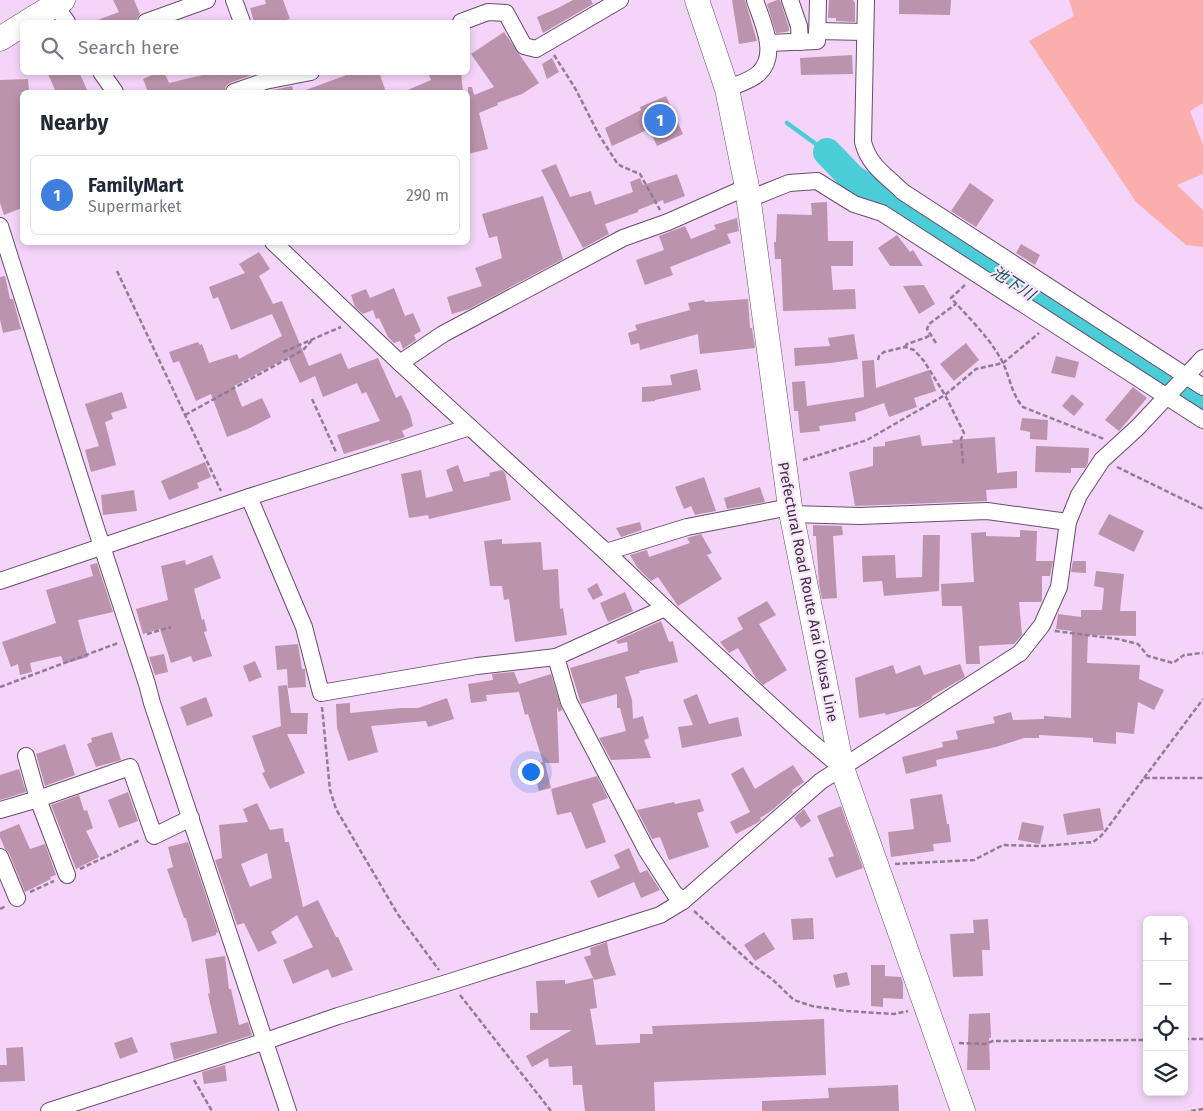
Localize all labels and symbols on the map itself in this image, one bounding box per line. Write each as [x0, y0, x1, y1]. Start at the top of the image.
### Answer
pin: 1 [644, 101, 676, 139]
water label: 池下川 [988, 262, 1040, 305]
street label: Prefectural Road Route Arai Okusa Line [774, 460, 842, 724]
your location [518, 759, 544, 785]

